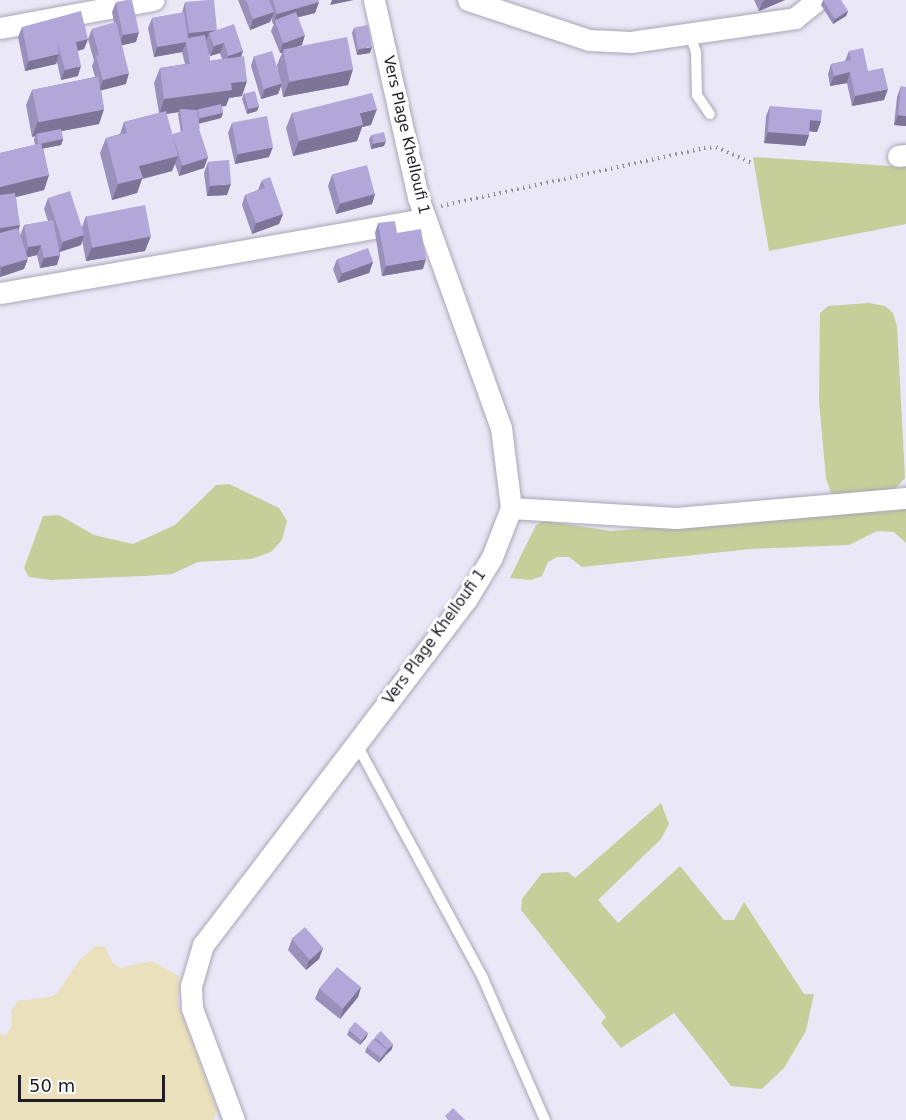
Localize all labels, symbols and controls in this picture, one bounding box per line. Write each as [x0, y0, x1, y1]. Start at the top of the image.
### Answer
street label: Vers Plage Khelloufi 1 [379, 54, 433, 216]
street label: Vers Plage Khelloufi 1 [380, 566, 490, 708]
scale bar [21, 1063, 168, 1101]
text: 50 m [29, 1075, 75, 1096]

